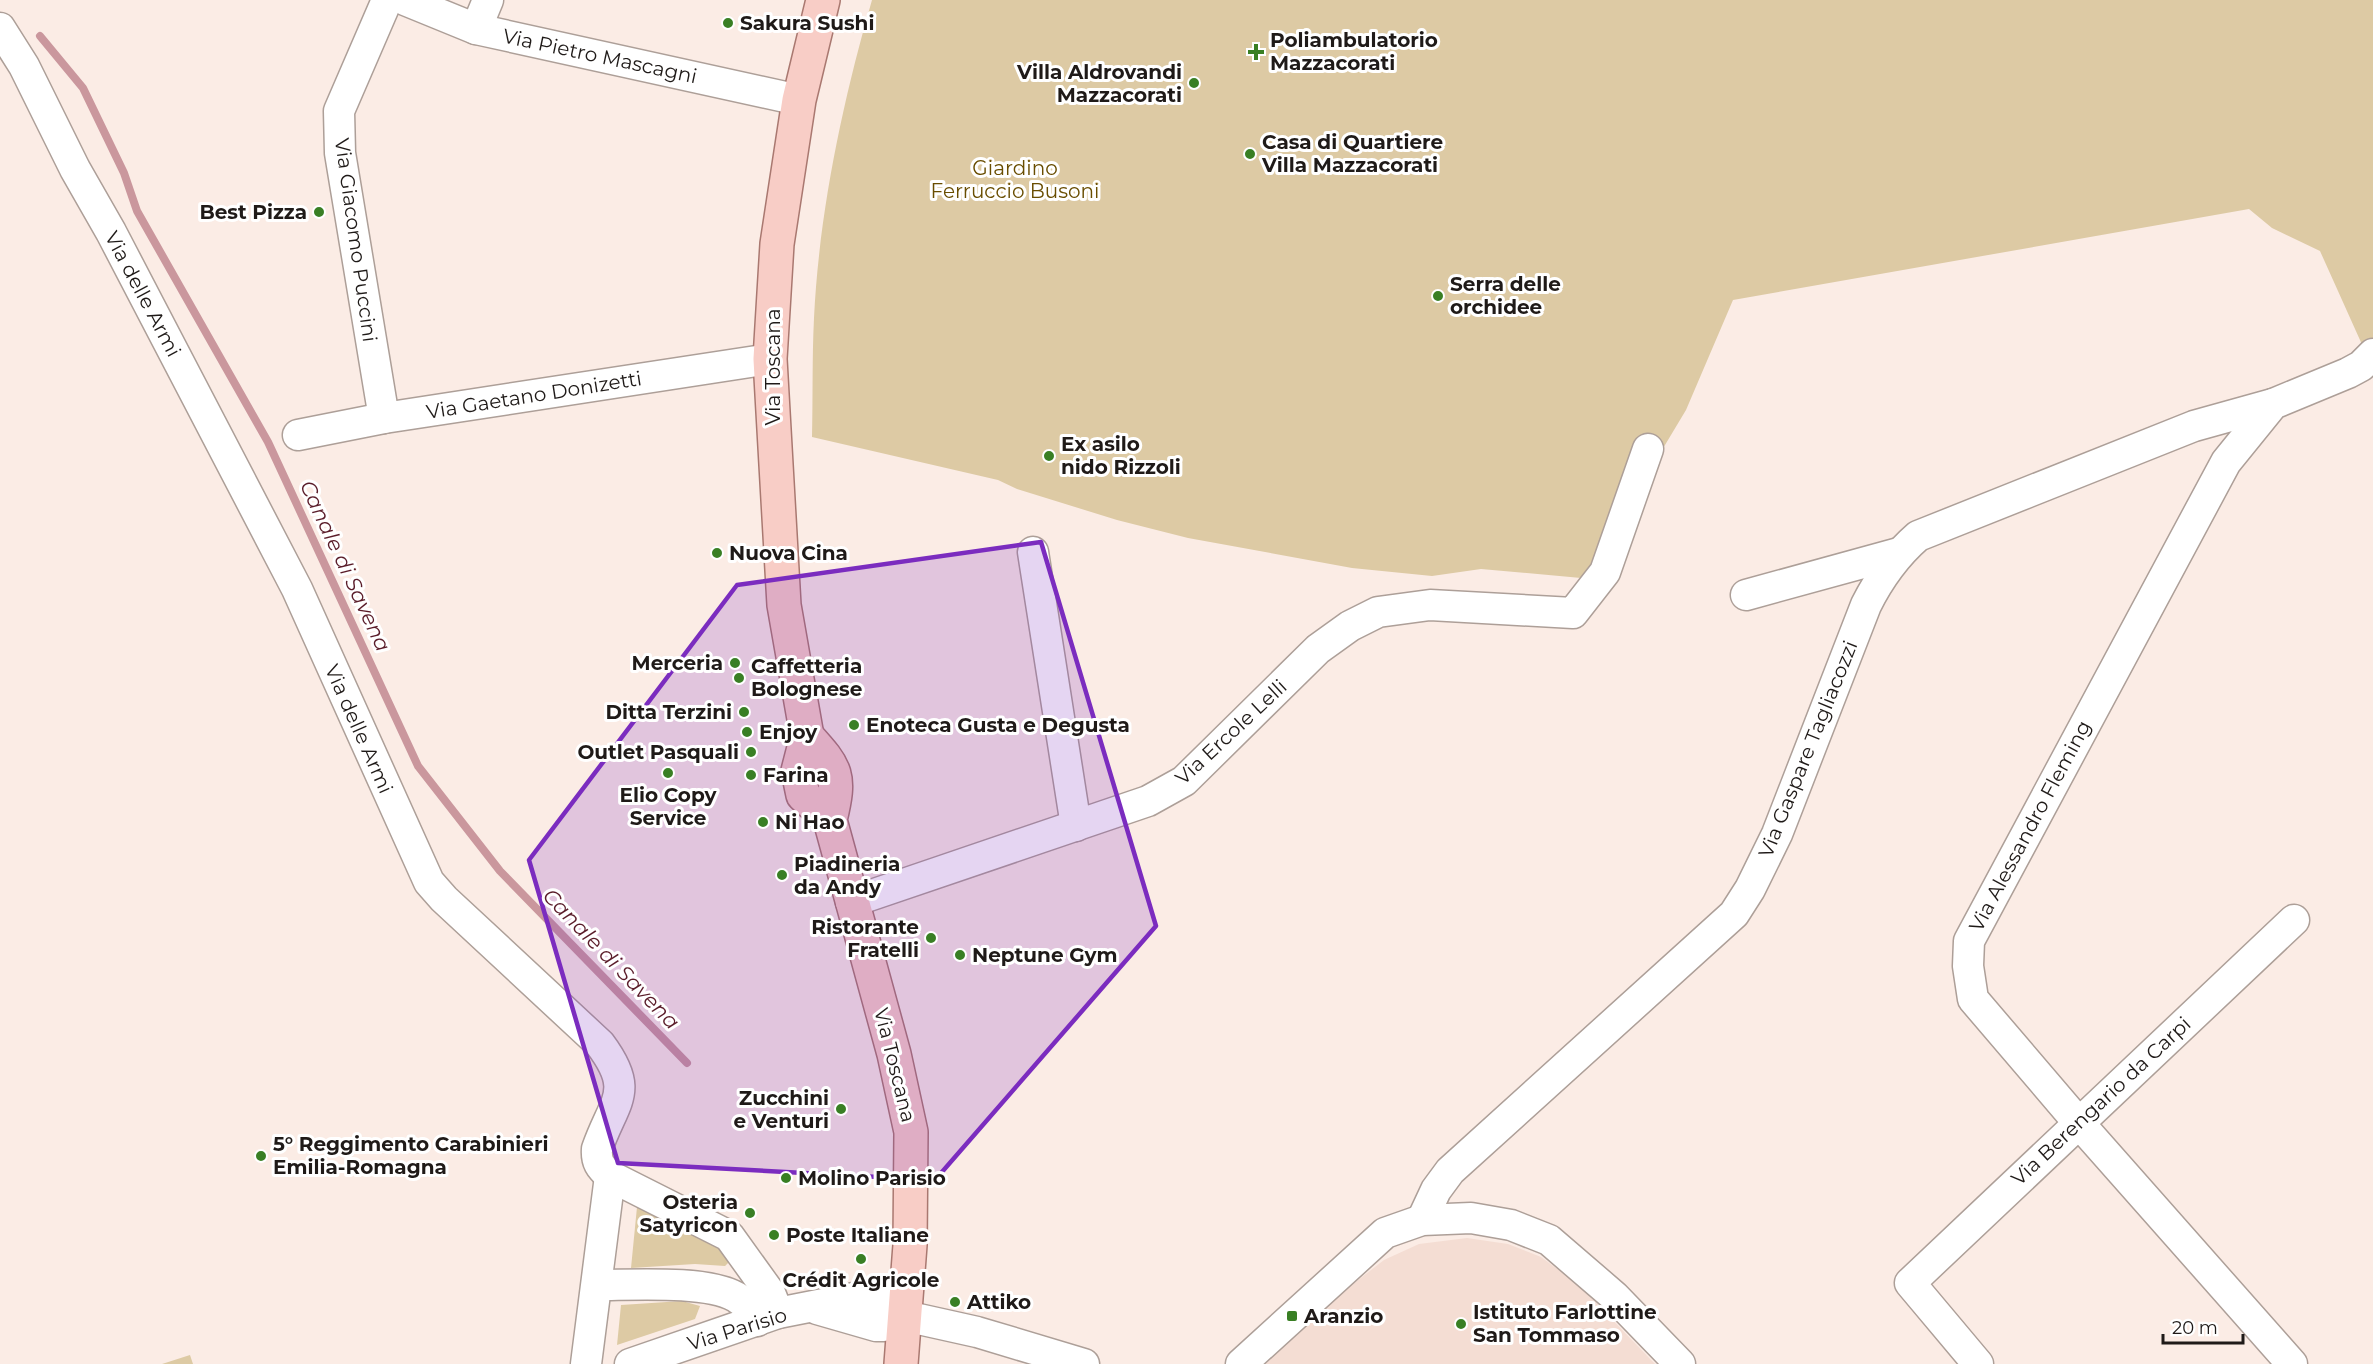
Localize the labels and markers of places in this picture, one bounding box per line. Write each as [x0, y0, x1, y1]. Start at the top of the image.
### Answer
place label: Sakura Sushi [740, 11, 874, 35]
marker: Sakura Sushi [721, 16, 735, 30]
place label: Poliambulatorio Mazzacorati [1270, 28, 1438, 75]
marker: Poliambulatorio Mazzacorati [1247, 43, 1265, 61]
place label: Villa Aldrovandi Mazzacorati [1016, 60, 1182, 107]
marker: Villa Aldrovandi Mazzacorati [1187, 76, 1201, 90]
place label: Casa di Quartiere Villa Mazzacorati [1261, 130, 1443, 177]
marker: Casa di Quartiere Villa Mazzacorati [1243, 147, 1257, 161]
place label: Best Pizza [199, 200, 307, 224]
marker: Best Pizza [312, 205, 326, 219]
place label: Serra delle orchidee [1450, 272, 1561, 319]
marker: Serra delle orchidee [1431, 289, 1445, 303]
place label: Ex asilo nido Rizzoli [1061, 432, 1181, 479]
marker: Ex asilo nido Rizzoli [1042, 449, 1056, 463]
place label: Nuova Cina [729, 541, 848, 565]
marker: Nuova Cina [710, 546, 724, 560]
place label: Merceria [632, 651, 723, 675]
place label: Caffetteria Bolognese [751, 654, 862, 701]
marker: Merceria [728, 656, 742, 670]
marker: Caffetteria Bolognese [732, 671, 746, 685]
place label: Ditta Terzini [605, 700, 732, 724]
marker: Ditta Terzini [737, 705, 751, 719]
place label: Enoteca Gusta e Degusta [866, 713, 1130, 737]
marker: Enoteca Gusta e Degusta [847, 718, 861, 732]
place label: Enjoy [759, 720, 818, 744]
marker: Enjoy [740, 725, 754, 739]
place label: Outlet Pasquali [577, 740, 739, 764]
marker: Outlet Pasquali [744, 745, 758, 759]
place label: Farina [763, 763, 829, 787]
marker: Elio Copy Service [661, 766, 675, 780]
marker: Farina [744, 768, 758, 782]
place label: Elio Copy Service [620, 783, 717, 830]
place label: Ni Hao [775, 810, 845, 834]
marker: Ni Hao [756, 815, 770, 829]
place label: Piadineria da Andy [794, 852, 900, 899]
marker: Piadineria da Andy [775, 868, 789, 882]
place label: Ristorante Fratelli [811, 915, 919, 962]
marker: Ristorante Fratelli [924, 931, 938, 945]
place label: Neptune Gym [972, 943, 1118, 967]
marker: Neptune Gym [953, 948, 967, 962]
place label: Zucchini e Venturi [733, 1086, 829, 1133]
marker: Zucchini e Venturi [834, 1102, 848, 1116]
place label: 5° Reggimento Carabinieri Emilia-Romagna [273, 1132, 549, 1179]
marker: 5° Reggimento Carabinieri Emilia-Romagna [254, 1149, 268, 1163]
place label: Molino Parisio [798, 1166, 946, 1190]
marker: Molino Parisio [779, 1171, 793, 1185]
place label: Osteria Satyricon [640, 1190, 738, 1237]
marker: Osteria Satyricon [743, 1206, 757, 1220]
place label: Poste Italiane [786, 1223, 929, 1247]
marker: Poste Italiane [767, 1228, 781, 1242]
marker: Crédit Agricole [854, 1252, 868, 1266]
place label: Crédit Agricole [783, 1268, 939, 1292]
place label: Attiko [966, 1290, 1031, 1314]
marker: Attiko [948, 1295, 962, 1309]
place label: Istituto Farlottine San Tommaso [1473, 1300, 1657, 1347]
place label: Aranzio [1303, 1304, 1383, 1328]
marker: Aranzio [1285, 1309, 1299, 1323]
marker: Istituto Farlottine San Tommaso [1454, 1317, 1468, 1331]

